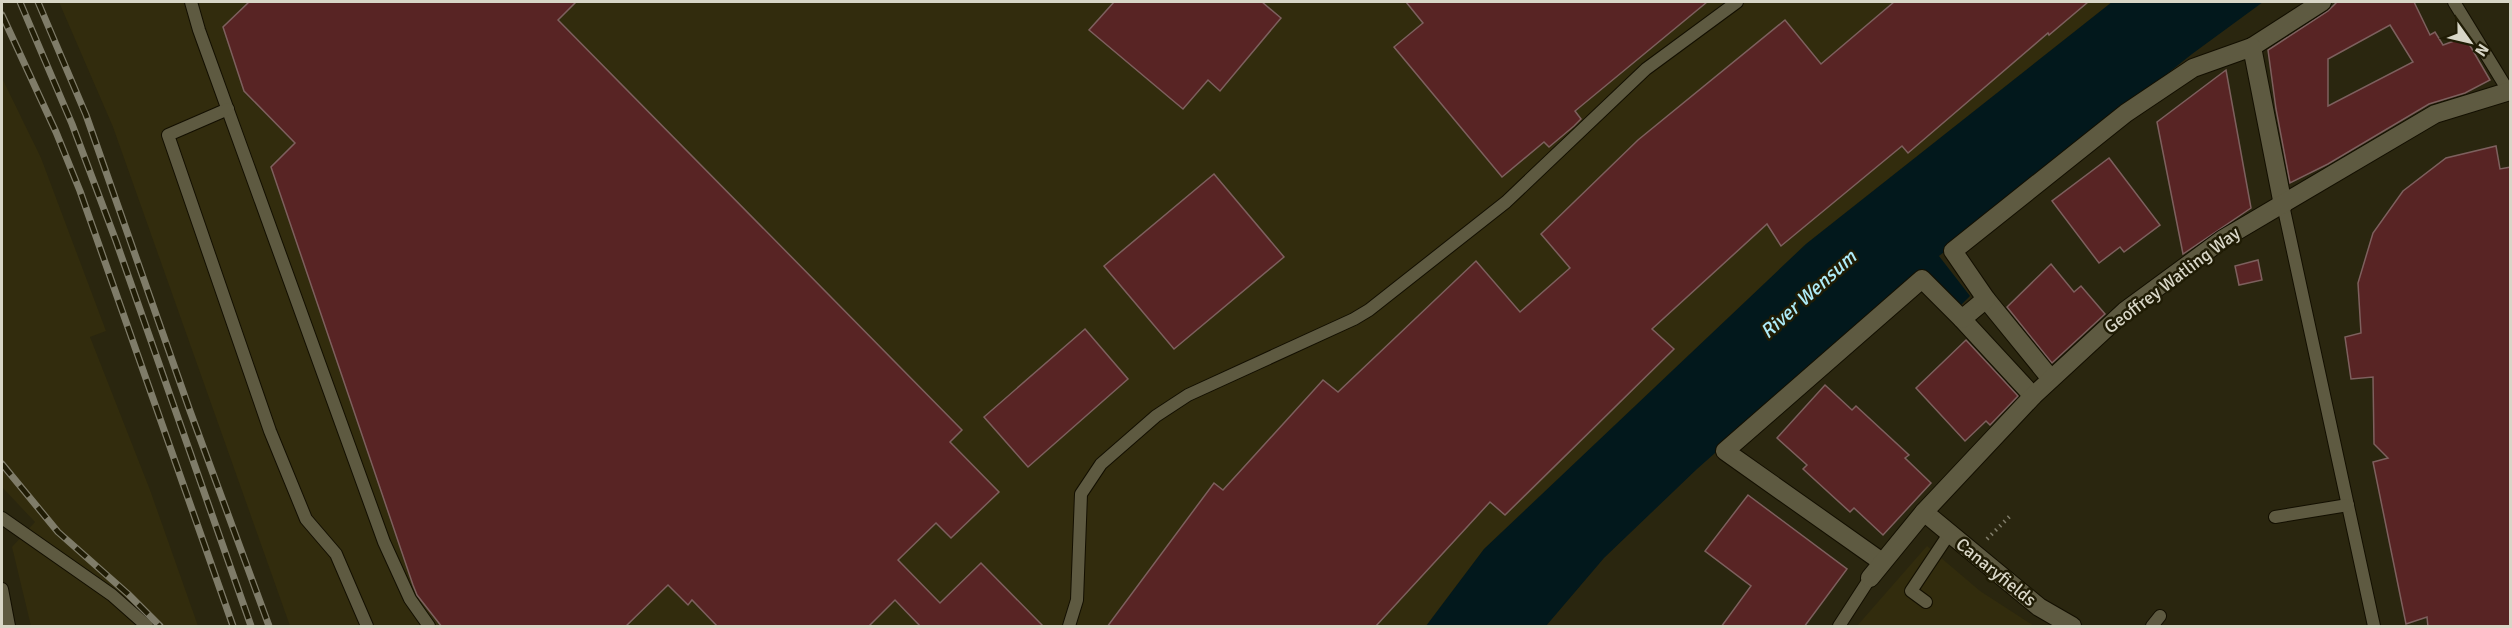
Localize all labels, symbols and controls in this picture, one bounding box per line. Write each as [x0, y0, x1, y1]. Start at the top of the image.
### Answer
north arrow [2440, 12, 2500, 72]
text: N [2470, 40, 2493, 60]
street label: Geoffrey Watling Way [2100, 221, 2245, 338]
water label: River Wensum [1755, 244, 1862, 344]
street label: Canaryfields [1952, 533, 2041, 611]

